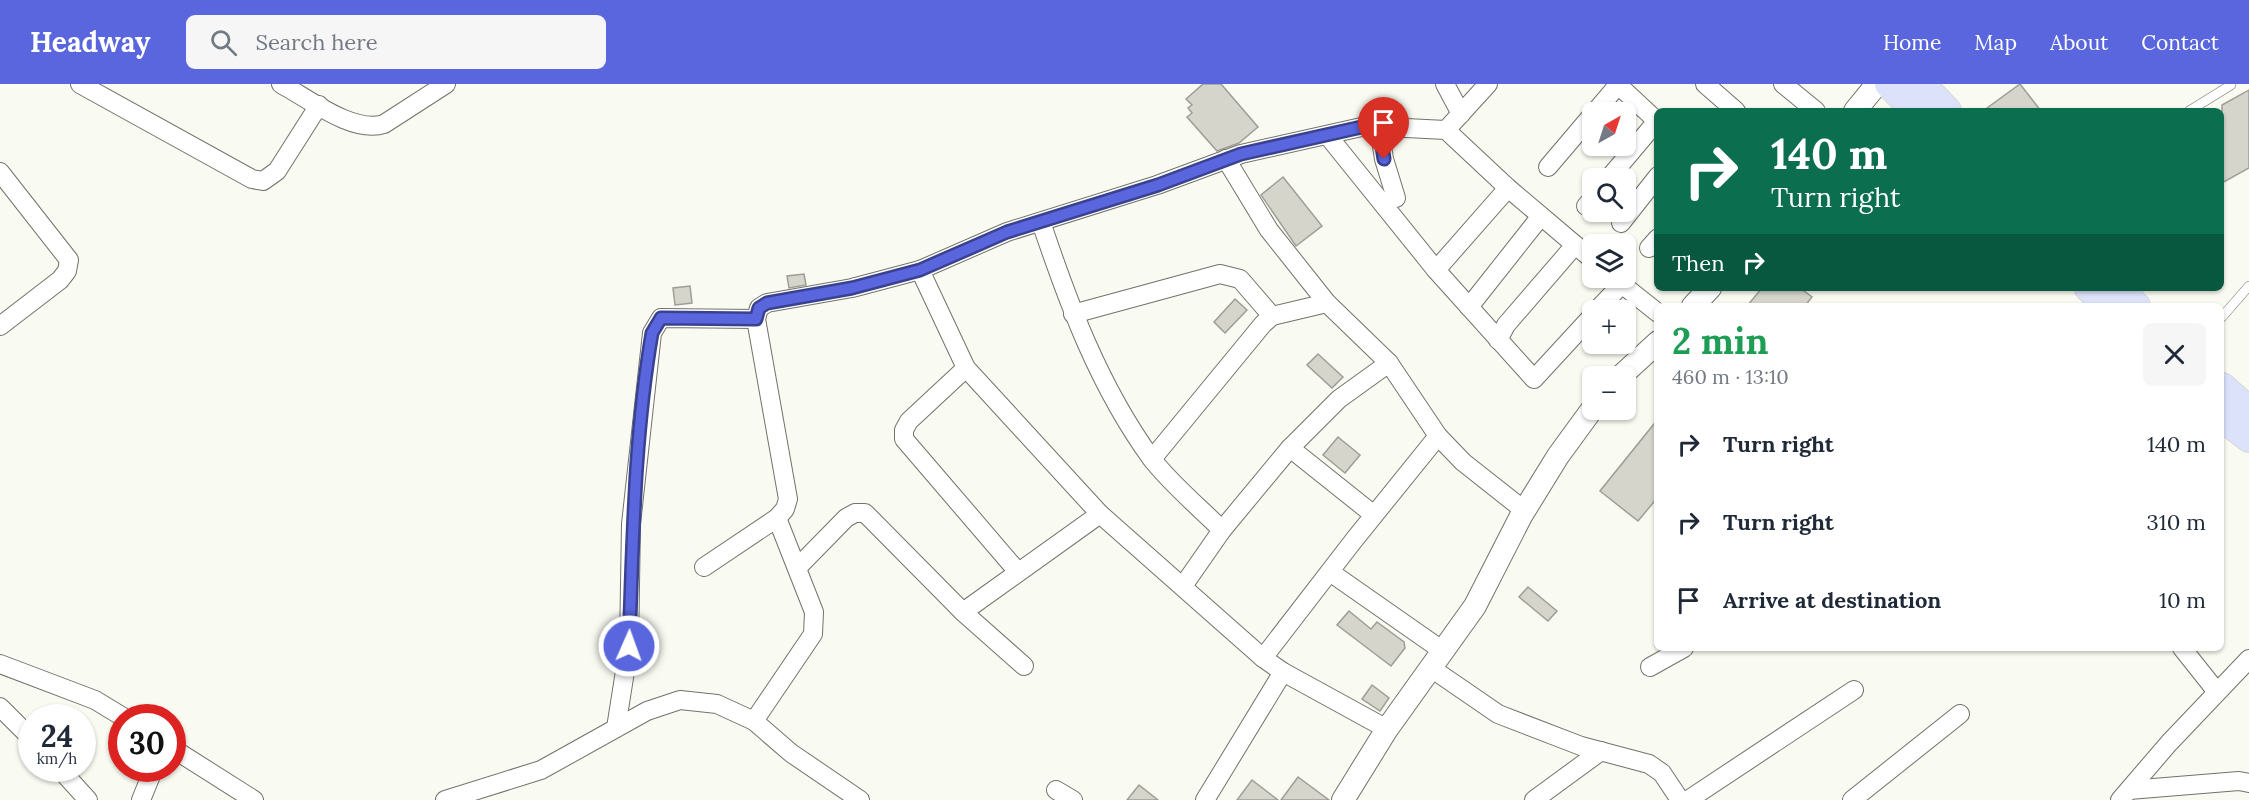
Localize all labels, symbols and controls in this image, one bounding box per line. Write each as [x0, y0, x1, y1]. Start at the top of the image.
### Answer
search box [186, 15, 606, 69]
text: Headway [30, 24, 150, 60]
icon: search [207, 26, 240, 59]
text: Search here [255, 28, 378, 56]
text: Home [1883, 29, 1941, 56]
text: Map [1974, 29, 2017, 56]
text: About [2050, 29, 2108, 56]
text: Contact [2141, 29, 2219, 56]
pin [1358, 97, 1409, 159]
north arrow [1582, 102, 1636, 156]
map controls [1582, 102, 1636, 420]
icon: arrive [1367, 106, 1400, 139]
text: 140 m [1771, 127, 1887, 181]
icon: right [1672, 132, 1750, 210]
button: search [1582, 168, 1636, 222]
text: Turn right [1771, 180, 1900, 214]
button: layers [1582, 234, 1636, 288]
icon: right [1737, 246, 1770, 279]
text: Then [1672, 249, 1725, 277]
button: + [1582, 300, 1636, 354]
text: 2 min [1672, 318, 1769, 364]
button: close [2143, 323, 2206, 386]
text: 460 m · 13:10 [1672, 364, 1789, 389]
button: − [1582, 366, 1636, 420]
icon: right [1672, 428, 1705, 461]
text: Turn right [1723, 430, 1834, 458]
text: 140 m [2147, 430, 2206, 458]
icon: right [1672, 506, 1705, 539]
text: Turn right [1723, 508, 1834, 536]
text: 310 m [2147, 508, 2206, 536]
icon: arrive [1672, 584, 1705, 617]
text: Arrive at destination [1723, 586, 1941, 614]
text: 10 m [2159, 586, 2206, 614]
position arrow [597, 614, 661, 678]
speed limit sign: 30 [108, 704, 186, 782]
text: 24 [41, 717, 73, 755]
text: km/h [37, 749, 77, 768]

